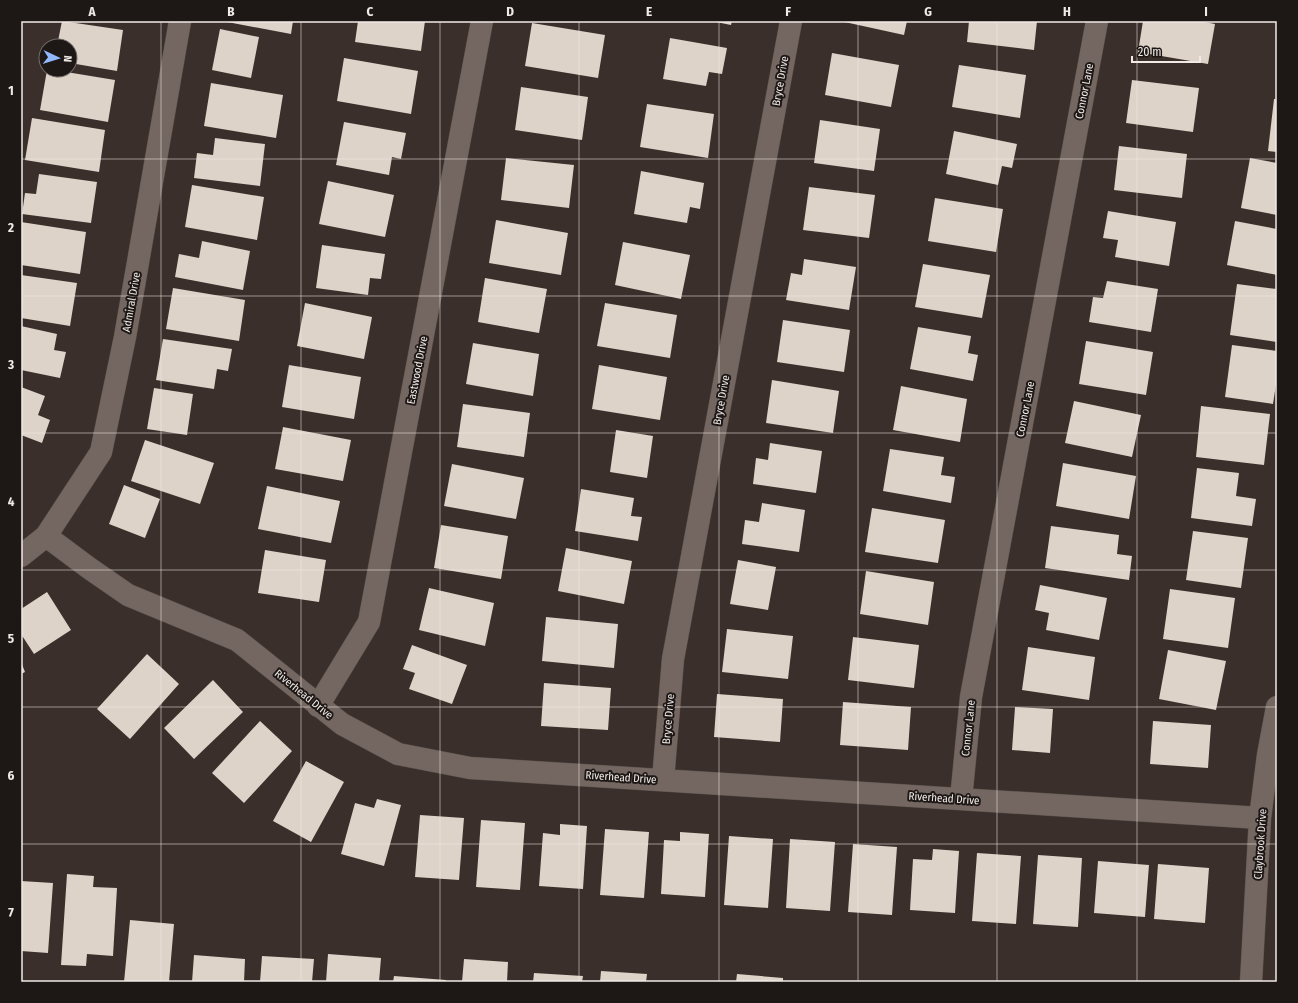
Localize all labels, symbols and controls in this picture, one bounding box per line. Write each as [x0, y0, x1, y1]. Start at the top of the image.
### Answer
text: A [87, 4, 96, 19]
text: B [227, 4, 235, 19]
text: C [367, 4, 374, 19]
text: D [506, 4, 514, 19]
text: E [646, 4, 652, 19]
text: F [785, 4, 791, 19]
text: G [924, 4, 932, 19]
text: H [1063, 4, 1071, 19]
text: I [1204, 4, 1208, 19]
north arrow [38, 38, 78, 78]
scale bar [1132, 38, 1200, 64]
text: 20 m [1138, 45, 1162, 59]
text: N [61, 55, 74, 62]
street label: Bryce Drive [770, 55, 791, 107]
street label: Connor Lane [1073, 62, 1096, 120]
text: 1 [8, 83, 14, 98]
text: 2 [7, 220, 14, 235]
street label: Admiral Drive [120, 271, 143, 333]
street label: Eastwood Drive [405, 335, 430, 405]
text: 3 [7, 357, 14, 372]
street label: Bryce Drive [711, 374, 732, 426]
street label: Connor Lane [1014, 380, 1037, 438]
text: 4 [8, 494, 15, 509]
text: 5 [8, 631, 14, 646]
street label: Riverhead Drive [272, 667, 335, 722]
street label: Bryce Drive [660, 693, 677, 745]
street label: Connor Lane [959, 699, 978, 757]
text: 6 [8, 768, 15, 783]
street label: Riverhead Drive [585, 769, 657, 786]
street label: Riverhead Drive [908, 790, 980, 807]
street label: Claybrook Drive [1252, 808, 1269, 880]
text: 7 [8, 905, 14, 920]

